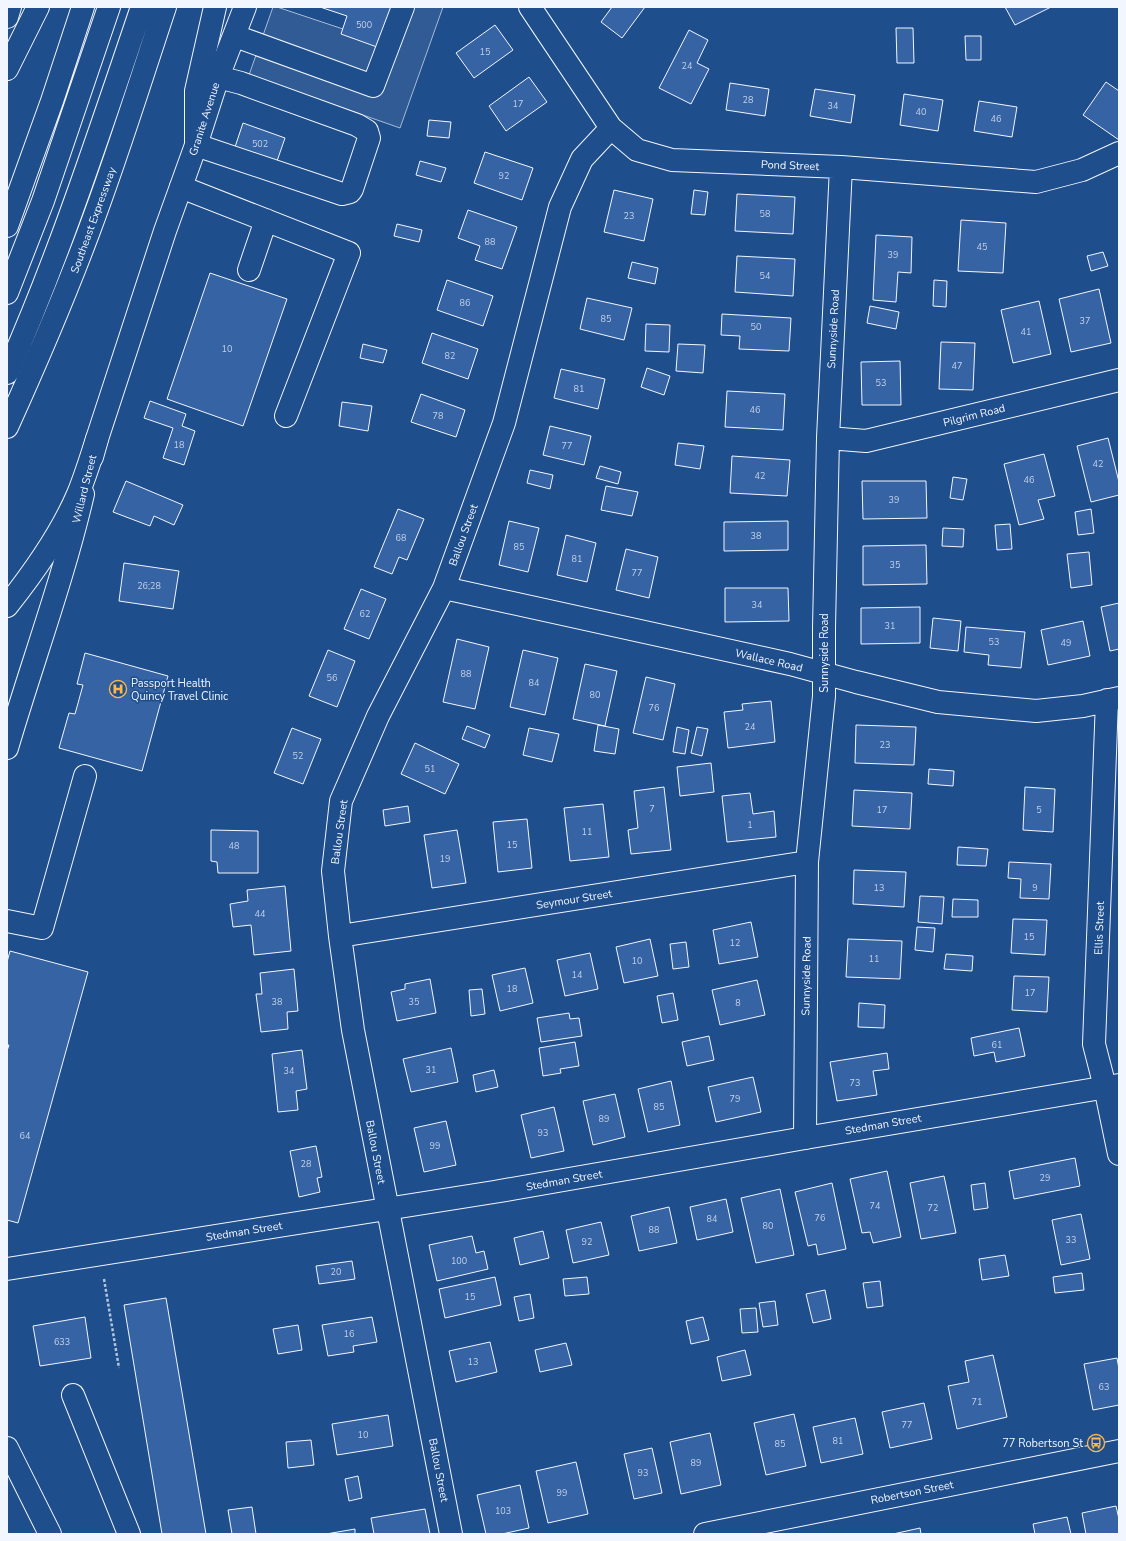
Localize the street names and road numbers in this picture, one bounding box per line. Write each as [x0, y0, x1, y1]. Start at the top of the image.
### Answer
street label: Granite Avenue [186, 80, 223, 158]
street label: Pond Street [761, 157, 820, 174]
street label: Southeast Expressway [67, 165, 120, 275]
street label: Sunnyside Road [824, 289, 843, 369]
street label: Pilgrim Road [941, 401, 1007, 430]
street label: Willard Street [69, 453, 100, 525]
street label: Ballou Street [445, 502, 482, 568]
street label: Sunnyside Road [817, 613, 832, 693]
street label: Wallace Road [734, 645, 804, 676]
street label: Ballou Street [328, 799, 351, 865]
street label: Seymour Street [535, 886, 613, 913]
street label: Ellis Street [1091, 901, 1108, 955]
street label: Sunnyside Road [798, 936, 815, 1016]
street label: Stedman Street [844, 1110, 923, 1139]
street label: Ballou Street [362, 1119, 389, 1185]
street label: Stedman Street [525, 1166, 604, 1195]
street label: Stedman Street [205, 1218, 283, 1245]
street label: Ballou Street [425, 1437, 452, 1503]
street label: Robertson Street [869, 1477, 955, 1508]

